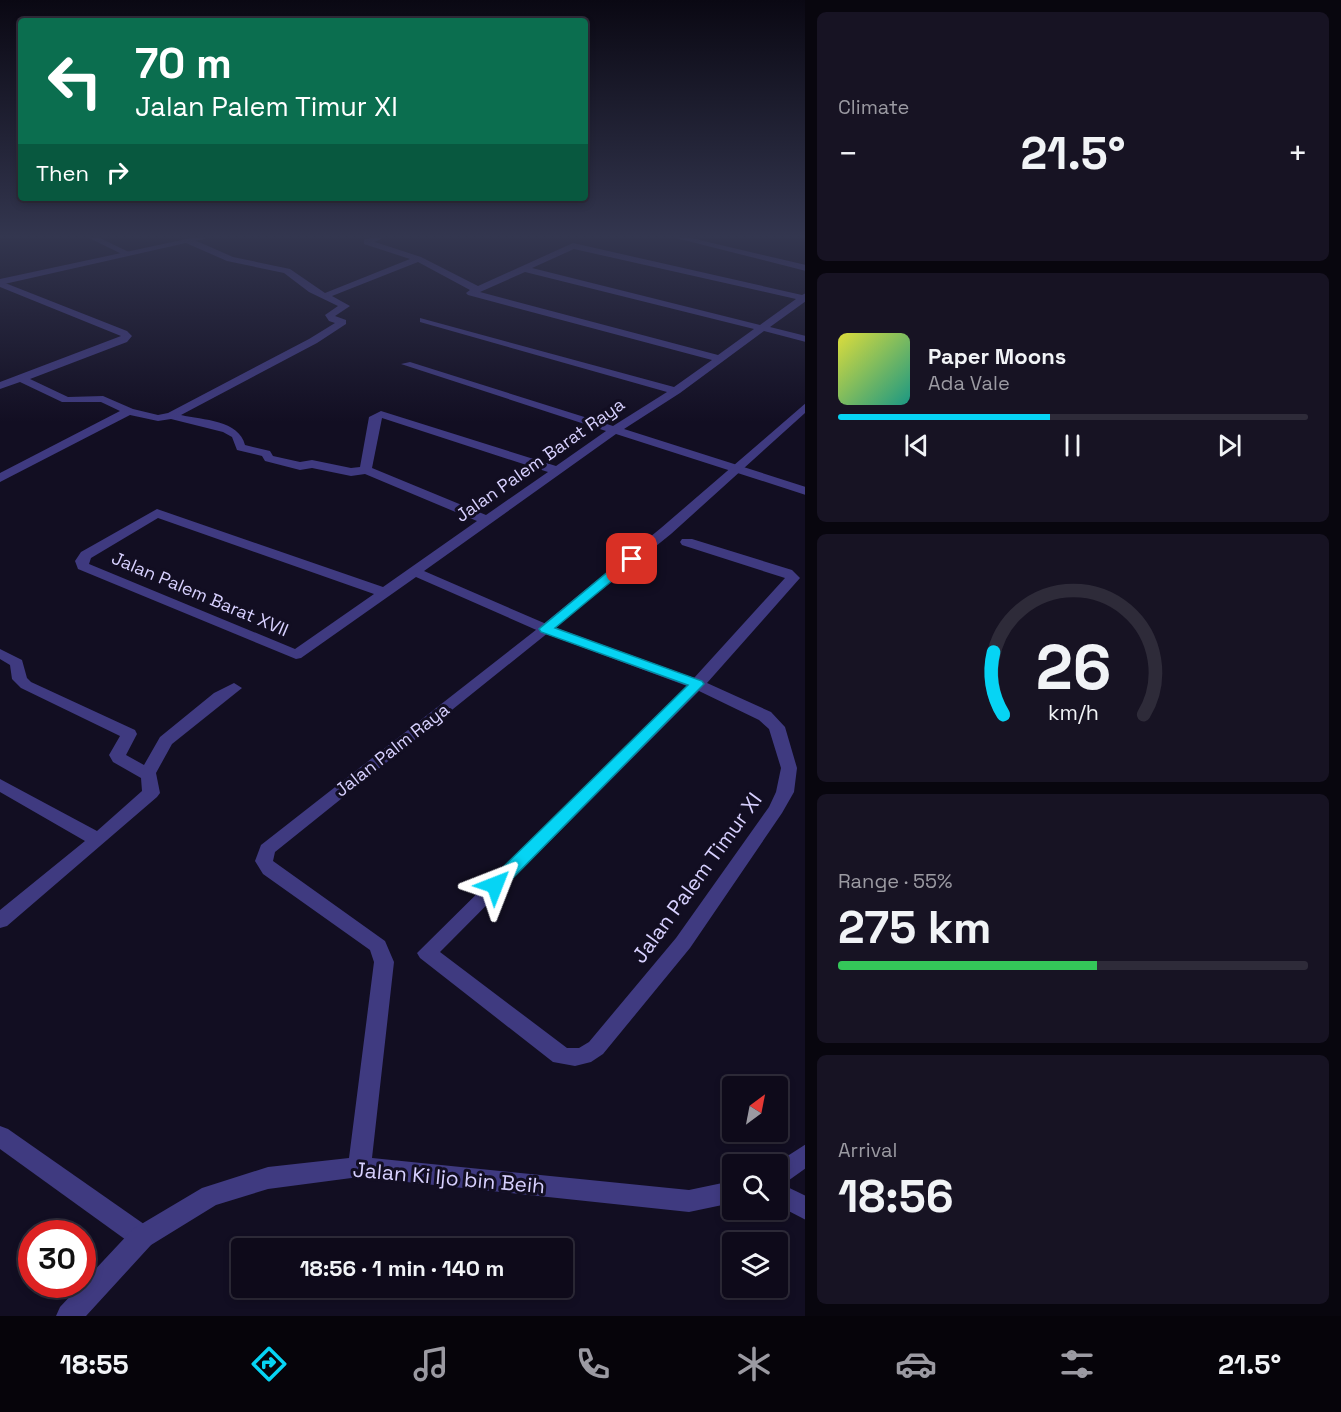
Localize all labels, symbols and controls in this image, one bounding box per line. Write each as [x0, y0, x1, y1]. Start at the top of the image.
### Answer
text: 70 m [135, 37, 232, 90]
icon: left [36, 42, 114, 120]
text: Jalan Palem Timur XI [135, 89, 398, 124]
text: Climate [838, 94, 909, 120]
text: 21.5° [1020, 125, 1126, 182]
text: − [838, 133, 858, 175]
text: + [1288, 133, 1308, 175]
icon: right [101, 156, 134, 189]
text: Then [36, 159, 89, 187]
text: Paper Moons [928, 342, 1066, 370]
text: Ada Vale [928, 370, 1010, 396]
street label: Jalan Palem Barat Raya [451, 392, 629, 527]
icon: previous [900, 429, 933, 462]
icon: pause [1056, 429, 1089, 462]
icon: next [1213, 429, 1246, 462]
pin [606, 533, 657, 584]
icon: arrive [615, 542, 648, 575]
street label: Jalan Palem Barat XVII [108, 546, 292, 641]
text: 26 [1035, 628, 1111, 707]
street label: Jalan Palm Raya [330, 698, 454, 802]
text: km/h [1047, 699, 1099, 726]
street label: Jalan Palem Timur XI [626, 787, 768, 968]
position arrow [463, 853, 527, 917]
text: Range · 55% [838, 868, 952, 894]
text: 275 km [838, 899, 991, 956]
north arrow [722, 1076, 788, 1142]
map controls [722, 1076, 788, 1298]
text: Arrival [838, 1137, 897, 1163]
button: search [722, 1154, 788, 1220]
street label: Jalan Ki Ijo bin Beih [352, 1156, 546, 1199]
text: 18:56 [838, 1168, 954, 1225]
speed limit sign: 30 [18, 1220, 96, 1298]
button: layers [722, 1232, 788, 1298]
text: 18:56 · 1 min · 140 m [300, 1254, 504, 1282]
icon: directions [248, 1343, 290, 1385]
icon: music [410, 1343, 452, 1385]
icon: phone [572, 1343, 614, 1385]
icon: climate [733, 1343, 775, 1385]
icon: car [895, 1343, 937, 1385]
icon: filters [1056, 1343, 1098, 1385]
text: 18:55 [60, 1347, 129, 1382]
text: 21.5° [1218, 1347, 1281, 1382]

